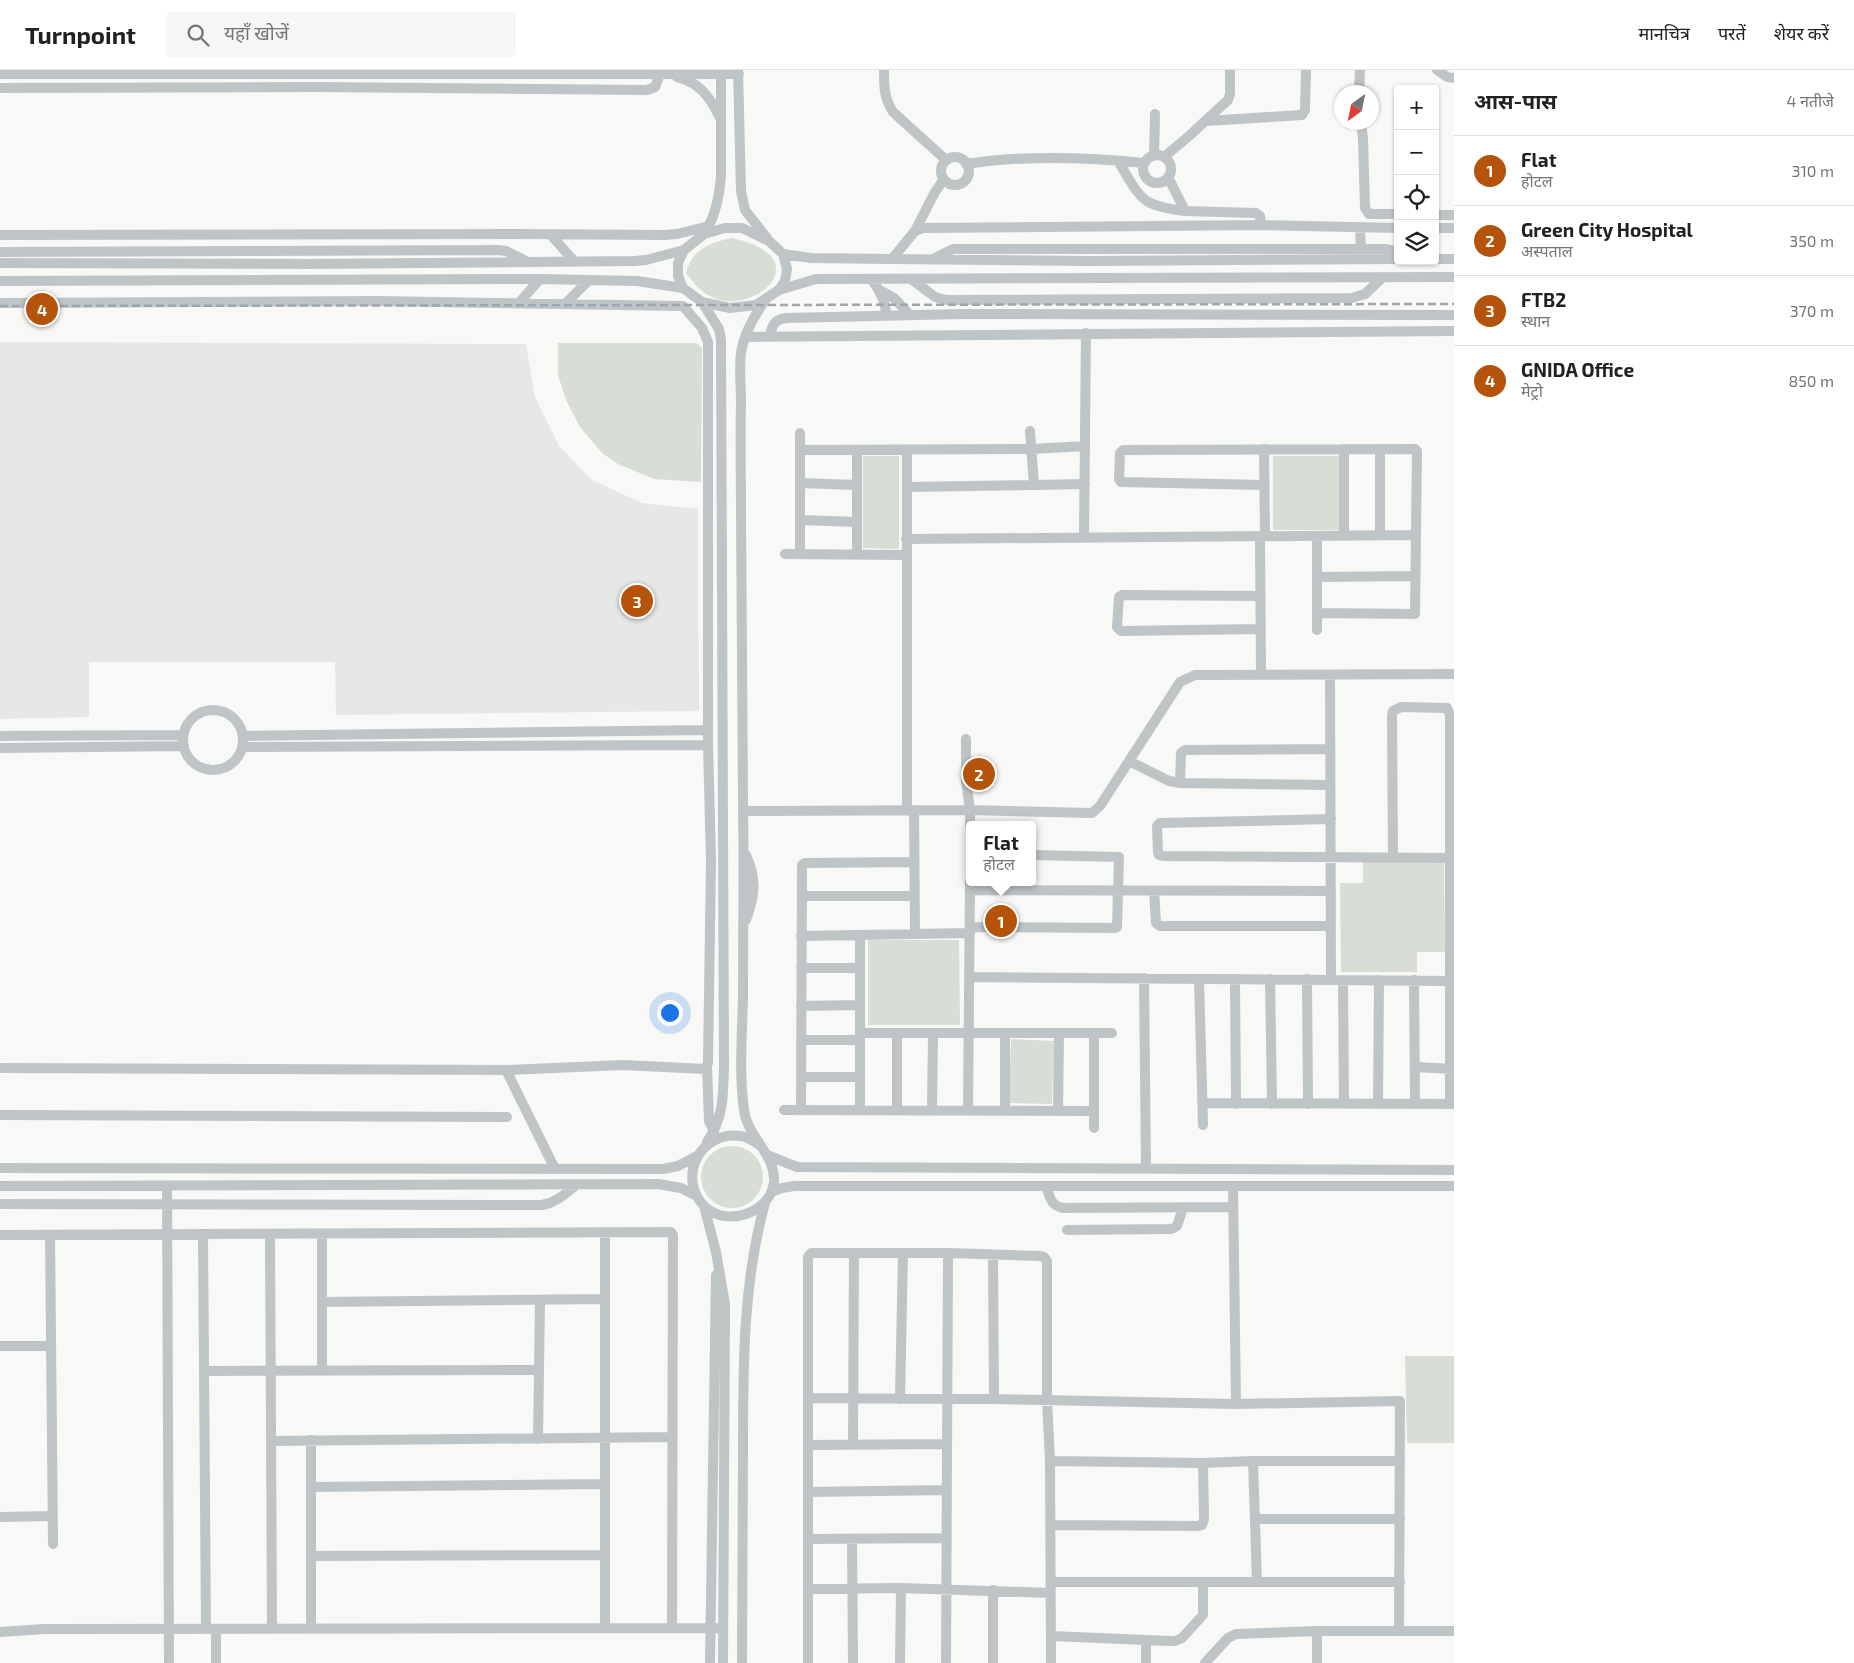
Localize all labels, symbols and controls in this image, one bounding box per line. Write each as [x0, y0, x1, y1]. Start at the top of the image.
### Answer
search box [166, 12, 516, 57]
text: Turnpoint [25, 20, 136, 49]
icon: search [184, 21, 212, 49]
text: यहाँ खोजें [224, 21, 289, 44]
text: मानचित्र [1638, 22, 1690, 44]
text: परतें [1718, 22, 1746, 44]
text: शेयर करें [1774, 22, 1829, 44]
north arrow [1334, 85, 1379, 130]
map controls [1394, 85, 1439, 265]
button: + [1394, 85, 1439, 130]
text: आस-पास [1474, 88, 1557, 113]
text: 4 नतीजे [1787, 91, 1834, 110]
button: − [1394, 130, 1439, 175]
text: Flat [1521, 148, 1556, 171]
text: 1 [1487, 161, 1493, 180]
text: 310 m [1792, 161, 1834, 180]
text: होटल [1521, 171, 1553, 190]
button: locate [1394, 175, 1439, 220]
text: Green City Hospital [1521, 218, 1693, 241]
button: layers [1394, 220, 1439, 265]
text: 2 [1485, 231, 1495, 250]
text: 350 m [1789, 231, 1834, 250]
text: अस्पताल [1521, 241, 1573, 260]
text: FTB2 [1521, 288, 1566, 311]
pin: 4 [26, 290, 58, 328]
text: 3 [1485, 301, 1495, 320]
text: 370 m [1790, 301, 1834, 320]
text: स्थान [1521, 311, 1550, 330]
text: GNIDA Office [1521, 358, 1634, 381]
text: 4 [1485, 371, 1495, 390]
text: 850 m [1788, 371, 1834, 390]
text: मेट्रो [1521, 381, 1543, 400]
pin: 3 [621, 582, 653, 620]
pin: 2 [963, 755, 995, 793]
popup [966, 821, 1036, 886]
text: Flat [983, 831, 1019, 854]
text: होटल [983, 854, 1015, 873]
pin: 1 [985, 902, 1017, 940]
your location [657, 1000, 683, 1026]

